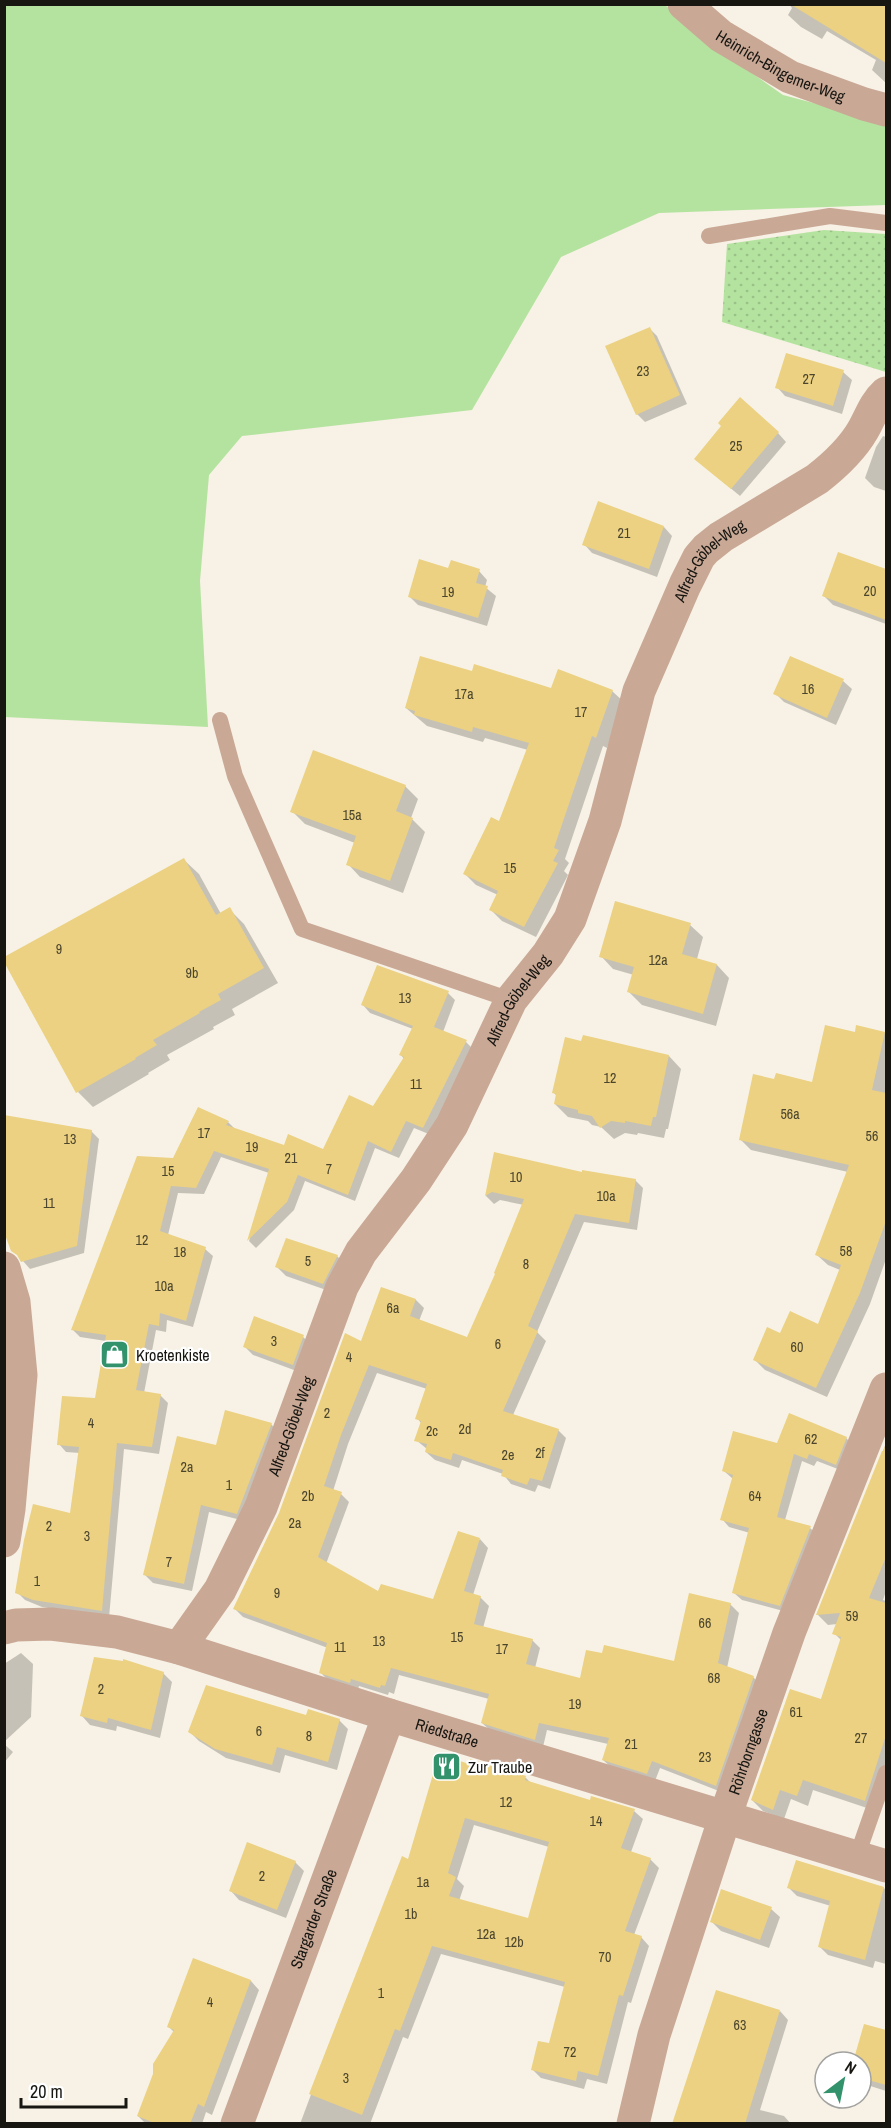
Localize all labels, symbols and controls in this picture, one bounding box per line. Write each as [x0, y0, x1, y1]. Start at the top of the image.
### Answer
street label: Heinrich-Bingemer-Weg [712, 25, 849, 107]
house number: 23 [637, 362, 649, 380]
house number: 27 [803, 370, 815, 388]
house number: 25 [730, 437, 742, 455]
street label: Alfred-Göbel-Weg [668, 514, 750, 606]
house number: 21 [618, 524, 631, 542]
house number: 20 [864, 582, 876, 600]
house number: 19 [442, 583, 454, 601]
house number: 16 [802, 680, 814, 698]
house number: 17a [454, 685, 474, 703]
house number: 17 [575, 703, 587, 721]
house number: 15a [342, 806, 362, 824]
house number: 15 [504, 859, 516, 877]
house number: 9 [56, 940, 62, 958]
street label: Alfred-Göbel-Weg [480, 949, 555, 1050]
house number: 12a [648, 951, 668, 969]
house number: 9b [186, 964, 198, 982]
house number: 13 [399, 989, 411, 1007]
house number: 12 [604, 1069, 616, 1087]
house number: 11 [410, 1075, 423, 1093]
house number: 56a [780, 1105, 800, 1123]
house number: 17 [198, 1124, 210, 1142]
house number: 56 [866, 1127, 878, 1145]
house number: 13 [64, 1130, 76, 1148]
house number: 19 [246, 1138, 258, 1156]
house number: 21 [285, 1149, 298, 1167]
house number: 7 [326, 1160, 332, 1178]
house number: 15 [162, 1162, 174, 1180]
house number: 10 [510, 1168, 522, 1186]
house number: 10a [596, 1187, 616, 1205]
house number: 11 [43, 1194, 56, 1212]
house number: 12 [136, 1231, 148, 1249]
house number: 58 [840, 1242, 852, 1260]
house number: 18 [174, 1243, 186, 1261]
house number: 5 [305, 1252, 311, 1270]
house number: 8 [523, 1255, 529, 1273]
house number: 10a [154, 1277, 174, 1295]
house number: 6a [387, 1299, 400, 1317]
house number: 3 [271, 1332, 277, 1350]
house number: 6 [495, 1335, 501, 1353]
house number: 60 [791, 1338, 803, 1356]
shop icon: Kroetenkiste [99, 1339, 131, 1371]
place label: Kroetenkiste [136, 1344, 210, 1366]
house number: 4 [346, 1348, 353, 1366]
street label: Alfred-Göbel-Weg [262, 1372, 320, 1480]
house number: 2 [324, 1404, 330, 1422]
house number: 4 [88, 1414, 95, 1432]
house number: 2d [459, 1420, 471, 1438]
house number: 2c [426, 1422, 438, 1440]
house number: 62 [805, 1430, 817, 1448]
house number: 2f [535, 1444, 546, 1462]
house number: 2e [502, 1446, 514, 1464]
house number: 2a [181, 1458, 194, 1476]
house number: 1 [226, 1476, 233, 1494]
house number: 2b [302, 1487, 314, 1505]
house number: 64 [749, 1487, 762, 1505]
house number: 2a [289, 1514, 302, 1532]
house number: 2 [46, 1517, 52, 1535]
house number: 3 [84, 1527, 90, 1545]
house number: 7 [166, 1553, 172, 1571]
house number: 1 [34, 1572, 41, 1590]
house number: 9 [274, 1584, 280, 1602]
house number: 59 [846, 1607, 858, 1625]
house number: 66 [699, 1614, 711, 1632]
house number: 15 [451, 1628, 463, 1646]
house number: 13 [373, 1632, 385, 1650]
house number: 11 [334, 1638, 347, 1656]
house number: 17 [496, 1640, 508, 1658]
house number: 68 [708, 1669, 720, 1687]
house number: 2 [98, 1680, 104, 1698]
house number: 19 [569, 1695, 581, 1713]
house number: 61 [790, 1703, 803, 1721]
street label: Röhrborngasse [723, 1706, 773, 1798]
street label: Riedstraße [413, 1713, 481, 1753]
house number: 6 [256, 1722, 262, 1740]
house number: 8 [306, 1727, 312, 1745]
house number: 27 [855, 1729, 867, 1747]
house number: 21 [625, 1735, 638, 1753]
house number: 23 [699, 1748, 711, 1766]
restaurant icon: Zur Traube [431, 1751, 463, 1783]
place label: Zur Traube [468, 1756, 532, 1778]
house number: 12 [500, 1793, 512, 1811]
house number: 14 [590, 1812, 603, 1830]
street label: Stargarder Straße [285, 1866, 342, 1972]
house number: 2 [259, 1867, 265, 1885]
house number: 1a [417, 1873, 430, 1891]
house number: 1b [405, 1905, 417, 1923]
house number: 12a [476, 1925, 496, 1943]
house number: 12b [504, 1933, 524, 1951]
house number: 70 [599, 1948, 611, 1966]
house number: 1 [378, 1984, 385, 2002]
house number: 4 [207, 1993, 214, 2011]
house number: 63 [734, 2016, 746, 2034]
house number: 72 [564, 2043, 576, 2061]
north arrow [813, 2050, 873, 2110]
text: N [841, 2055, 861, 2079]
house number: 3 [343, 2069, 349, 2087]
scale bar [21, 2071, 126, 2109]
text: 20 m [30, 2079, 63, 2104]

